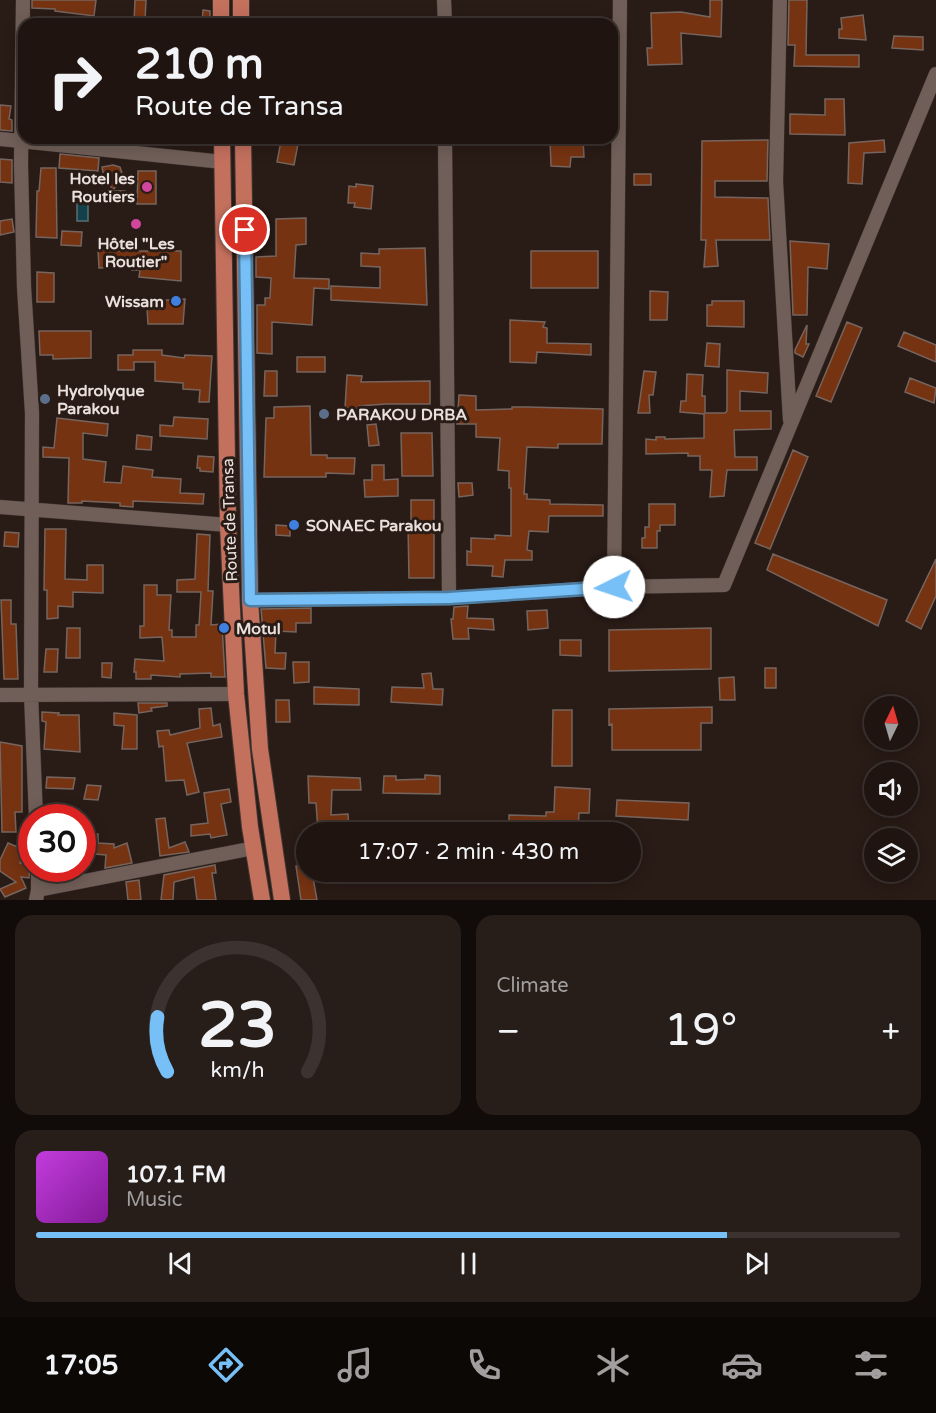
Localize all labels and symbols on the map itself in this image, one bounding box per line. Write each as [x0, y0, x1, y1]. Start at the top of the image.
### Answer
place label: Hotel les Routiers [70, 169, 135, 207]
marker: Hotel les Routiers [140, 180, 154, 194]
pin [219, 204, 270, 255]
marker: Hôtel "Les Routier" [129, 217, 143, 231]
place label: Hôtel "Les Routier" [97, 234, 175, 272]
place label: Wissam [105, 292, 164, 312]
marker: Wissam [169, 294, 183, 308]
place label: Hydrolyque Parakou [57, 381, 145, 419]
marker: Hydrolyque Parakou [38, 392, 52, 406]
place label: PARAKOU DRBA [336, 405, 467, 425]
marker: PARAKOU DRBA [317, 407, 331, 421]
street label: Route de Transa [218, 458, 242, 582]
place label: SONAEC Parakou [306, 516, 442, 536]
marker: SONAEC Parakou [287, 518, 301, 532]
position arrow [582, 555, 646, 619]
place label: Motul [236, 619, 281, 639]
marker: Motul [217, 621, 231, 635]
north arrow [864, 696, 918, 750]
speed limit sign: 30 [18, 804, 96, 882]

